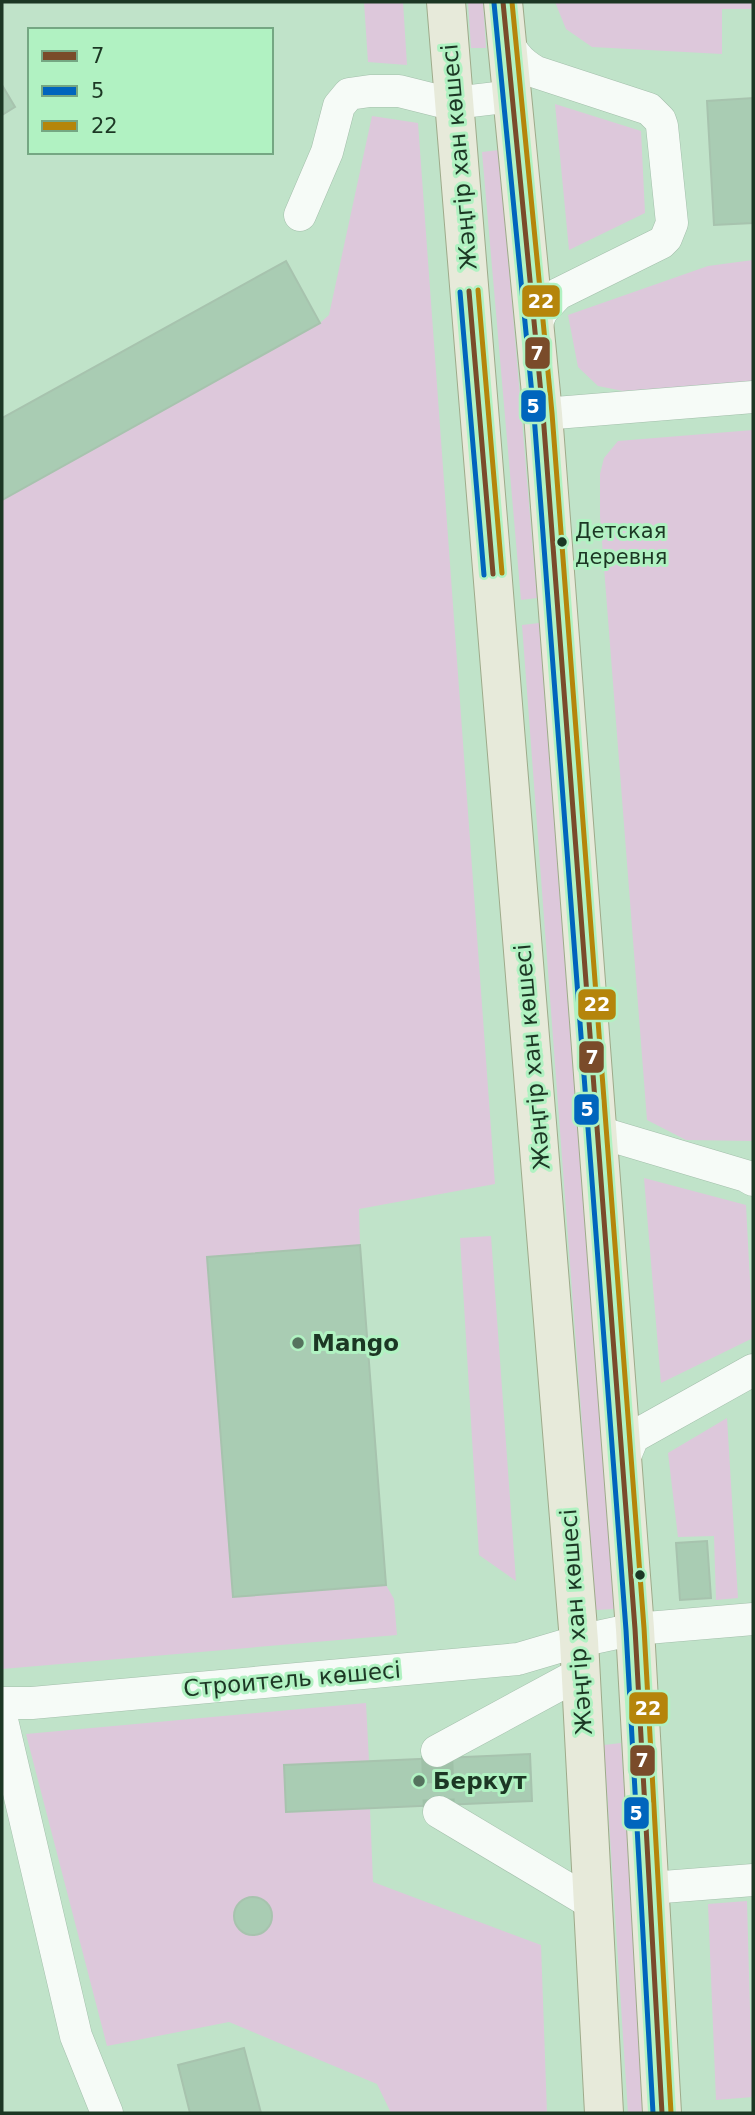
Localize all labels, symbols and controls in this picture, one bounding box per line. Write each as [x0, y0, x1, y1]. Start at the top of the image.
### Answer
legend [28, 28, 273, 154]
street label: Жәңгір хан көшесі [436, 43, 482, 271]
text: 7 [91, 44, 104, 68]
text: 5 [91, 79, 104, 103]
text: 22 [91, 114, 118, 138]
line badge: 22 [521, 284, 561, 318]
text: 22 [528, 290, 554, 312]
line badge: 7 [524, 336, 551, 370]
text: 7 [530, 342, 544, 364]
line badge: 5 [520, 389, 547, 423]
text: 5 [526, 395, 540, 417]
place label: Детская деревня [575, 519, 667, 569]
marker: Детская деревня [555, 535, 569, 549]
street label: Жәңгір хан көшесі [509, 943, 555, 1171]
line badge: 22 [577, 988, 617, 1021]
text: 22 [584, 993, 610, 1015]
line badge: 7 [578, 1040, 605, 1074]
text: 7 [585, 1046, 599, 1068]
line badge: 5 [573, 1093, 600, 1126]
text: 5 [580, 1098, 594, 1120]
place label: Mango [312, 1330, 399, 1356]
marker: Mango [290, 1335, 306, 1351]
street label: Жәңгір хан көшесі [555, 1508, 597, 1736]
unlabelled marker [633, 1568, 647, 1582]
street label: Строитель көшесі [182, 1657, 402, 1701]
line badge: 22 [628, 1691, 669, 1725]
text: 22 [635, 1697, 661, 1719]
line badge: 7 [629, 1744, 656, 1777]
text: 7 [635, 1749, 649, 1771]
place label: Беркут [433, 1768, 527, 1794]
marker: Беркут [411, 1773, 427, 1789]
line badge: 5 [623, 1796, 650, 1830]
text: 5 [629, 1802, 643, 1824]

